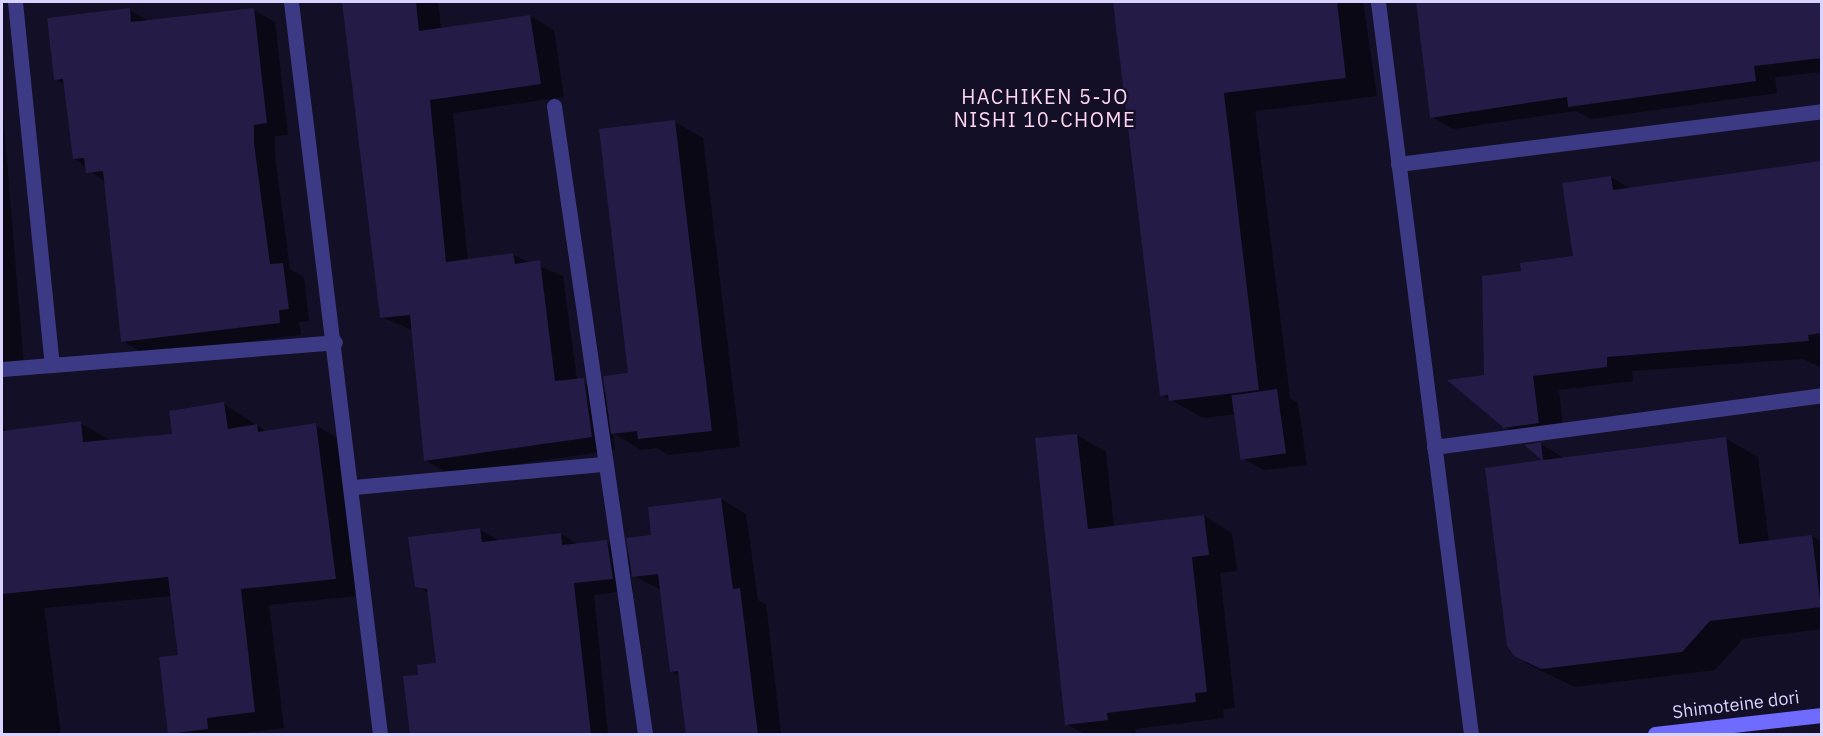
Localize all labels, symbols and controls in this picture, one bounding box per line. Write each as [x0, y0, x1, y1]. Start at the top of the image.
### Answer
district label: HACHIKEN 5-JO NISHI 10-CHOME [954, 85, 1136, 132]
street label: Shimoteine dori [1671, 687, 1801, 723]

